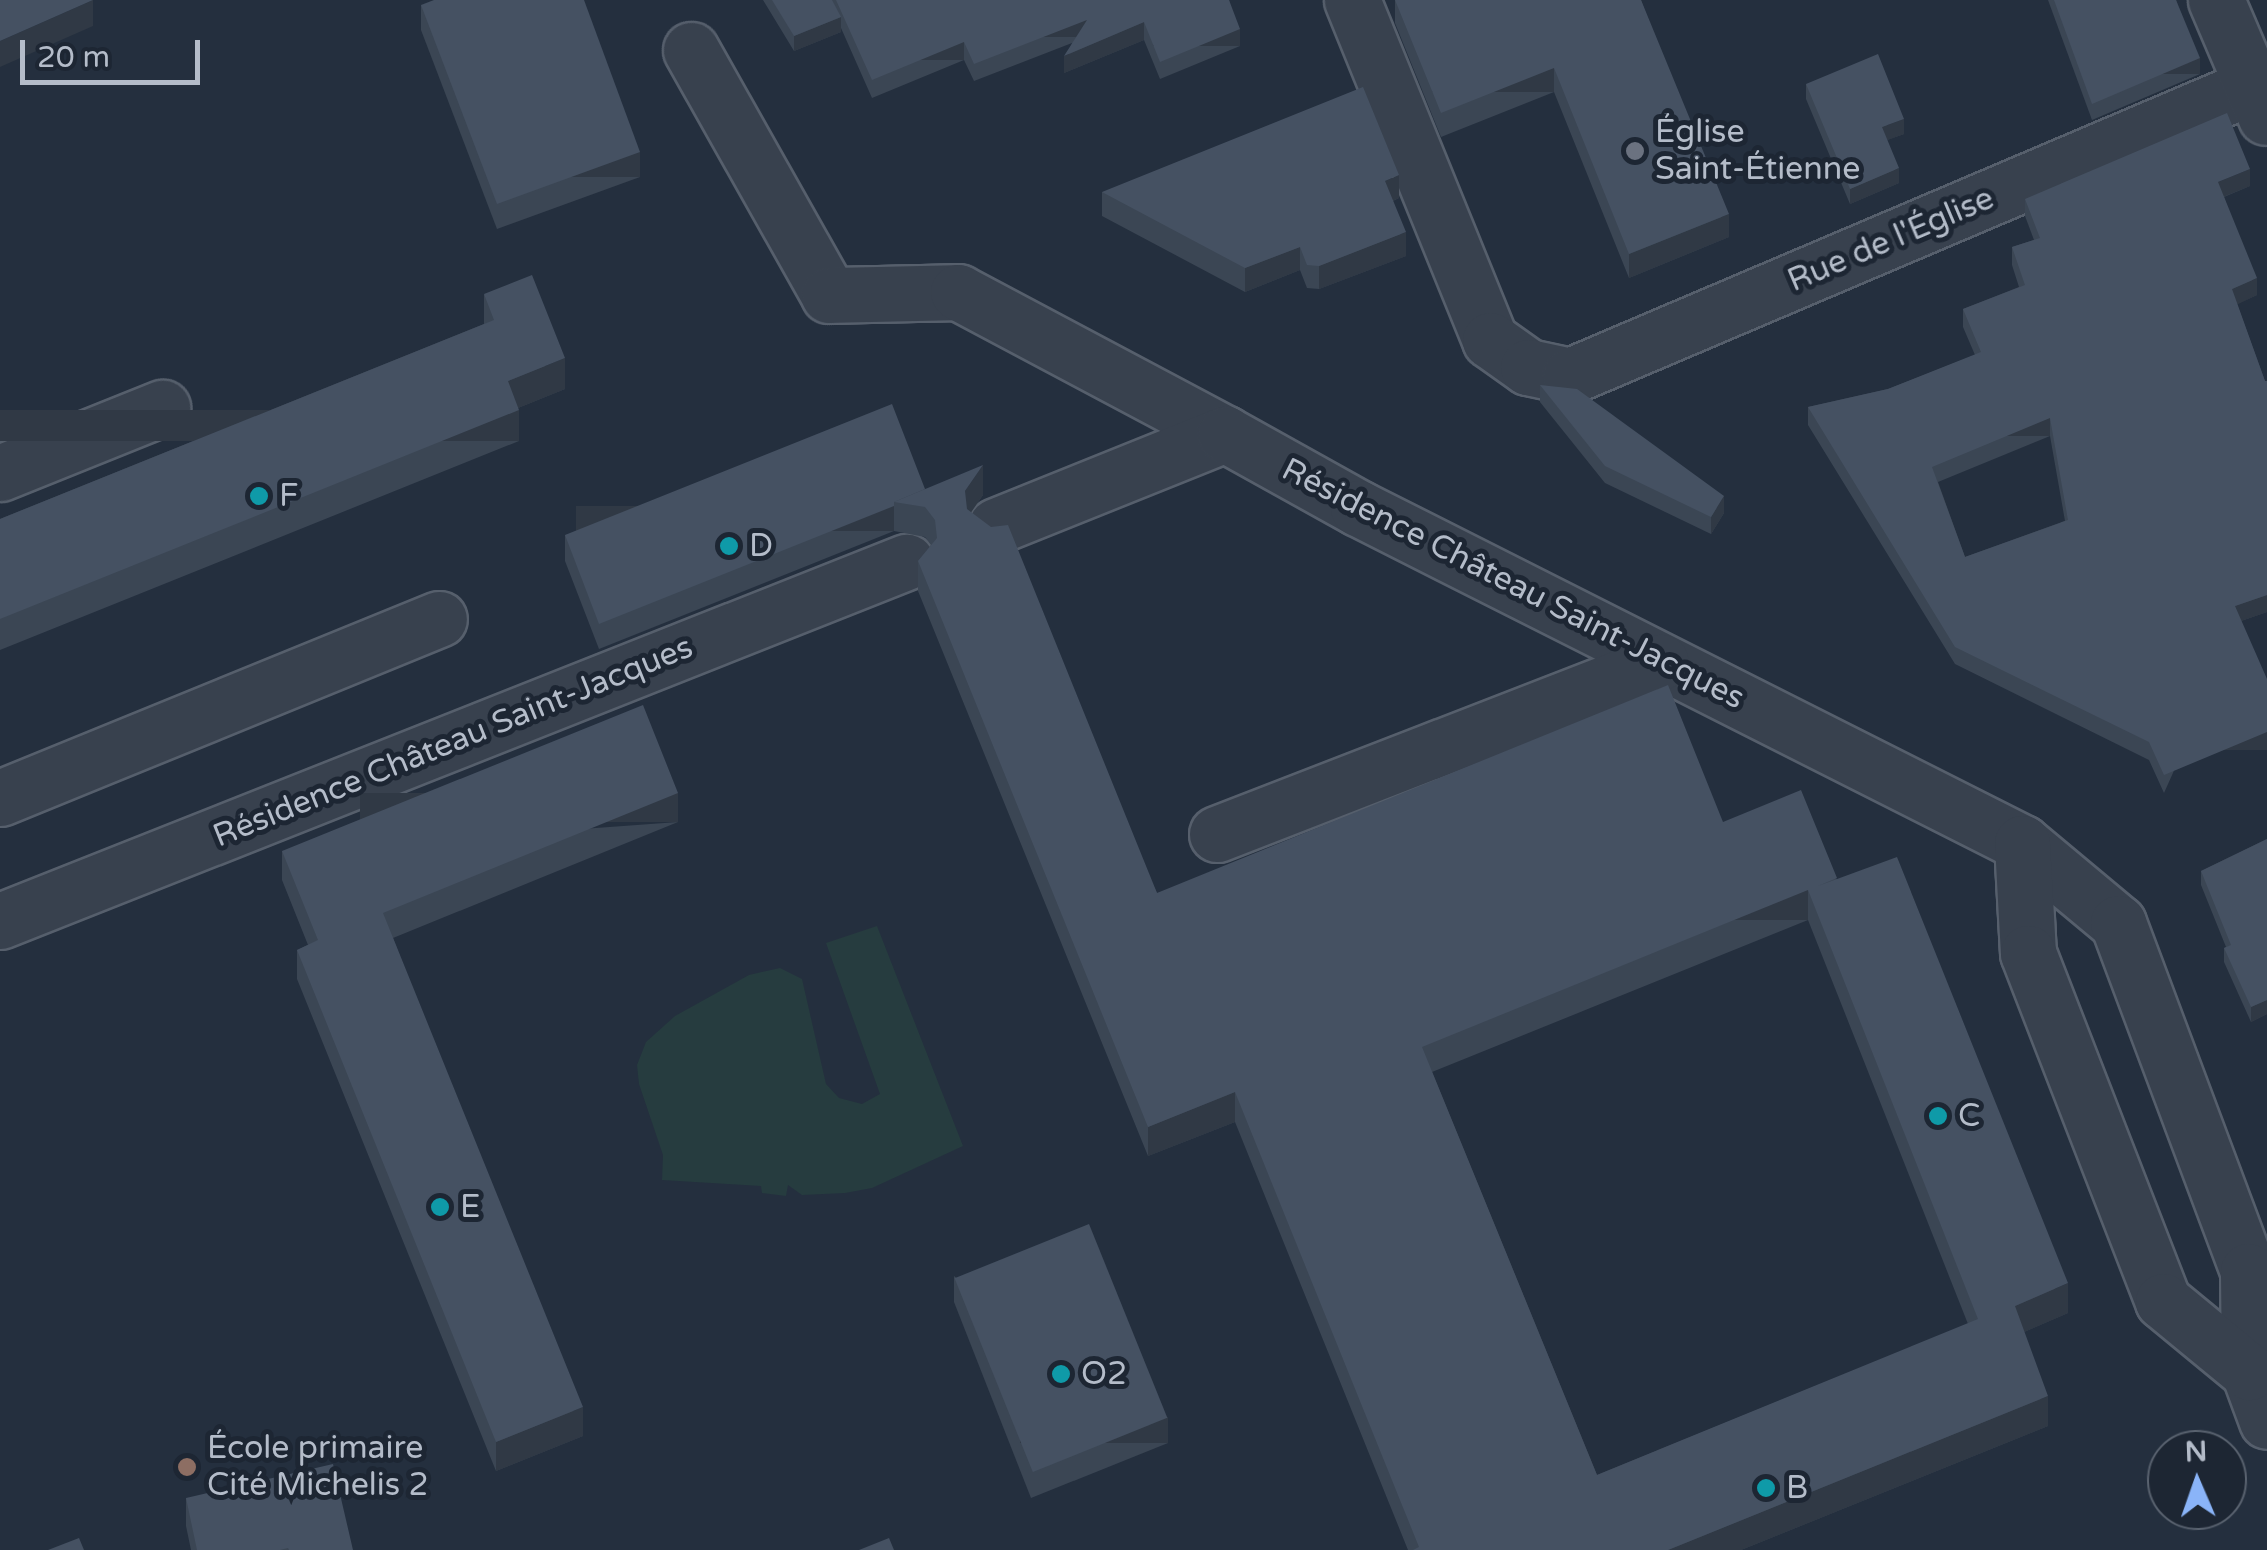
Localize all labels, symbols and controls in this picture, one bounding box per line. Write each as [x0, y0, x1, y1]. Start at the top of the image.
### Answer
scale bar [25, 20, 205, 82]
text: 20 m [37, 39, 110, 76]
place label: Église Saint-Étienne [1655, 114, 1860, 189]
marker: Église Saint-Étienne [1624, 140, 1646, 162]
street label: Rue de l'Église [1782, 179, 2000, 301]
street label: Résidence Château Saint-Jacques [1276, 450, 1750, 718]
place label: F [279, 477, 298, 515]
marker: F [248, 485, 270, 507]
place label: D [749, 527, 773, 565]
marker: D [718, 535, 740, 557]
street label: Résidence Château Saint-Jacques [208, 628, 698, 856]
place label: C [1958, 1097, 1980, 1135]
marker: C [1927, 1105, 1949, 1127]
place label: E [460, 1188, 480, 1226]
marker: E [429, 1196, 451, 1218]
place label: O2 [1081, 1355, 1127, 1393]
marker: O2 [1050, 1363, 1072, 1385]
place label: École primaire Cité Michelis 2 [207, 1430, 429, 1505]
north arrow [2147, 1430, 2247, 1530]
text: N [2184, 1435, 2208, 1469]
marker: École primaire Cité Michelis 2 [176, 1456, 198, 1478]
place label: B [1786, 1469, 1808, 1507]
marker: B [1755, 1477, 1777, 1499]

